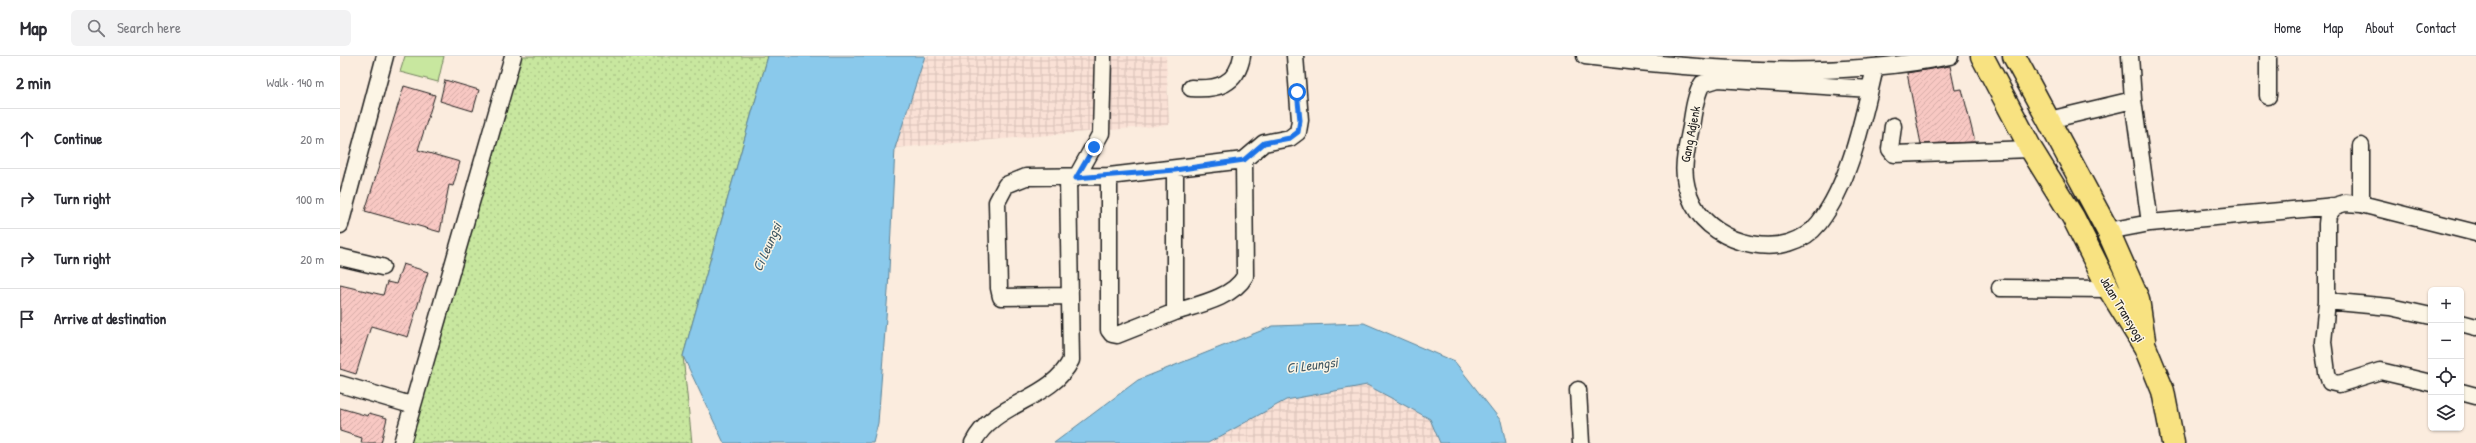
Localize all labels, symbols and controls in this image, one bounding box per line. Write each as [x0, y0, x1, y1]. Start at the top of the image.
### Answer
search box [71, 10, 351, 46]
text: Map [20, 15, 47, 41]
icon: search [85, 17, 107, 39]
text: Search here [117, 17, 181, 38]
text: Home [2274, 18, 2301, 37]
text: Map [2323, 18, 2343, 37]
text: About [2365, 18, 2394, 37]
text: Contact [2416, 18, 2456, 37]
text: 2 min [16, 71, 51, 94]
text: Walk · 140 m [266, 73, 324, 91]
route start [1288, 83, 1306, 101]
street label: Gang Adjenk [1676, 104, 1704, 164]
icon: ahead [16, 128, 38, 150]
text: Continue [54, 128, 102, 149]
text: 20 m [300, 130, 324, 148]
route end [1085, 138, 1103, 156]
icon: right [16, 188, 38, 210]
text: Turn right [54, 188, 110, 209]
text: 100 m [296, 190, 324, 208]
water label: Ci Leungsi [747, 218, 787, 275]
icon: right [16, 248, 38, 270]
text: Turn right [54, 248, 110, 269]
text: 20 m [300, 250, 324, 268]
street label: Jalan Transyogi [2096, 273, 2150, 345]
map controls [2428, 287, 2464, 431]
button: + [2428, 287, 2464, 323]
icon: arrive [16, 308, 38, 330]
text: Arrive at destination [54, 308, 166, 329]
button: − [2428, 323, 2464, 359]
water label: Ci Leungsi [1285, 352, 1341, 378]
button: locate [2428, 359, 2464, 395]
button: layers [2428, 395, 2464, 431]

